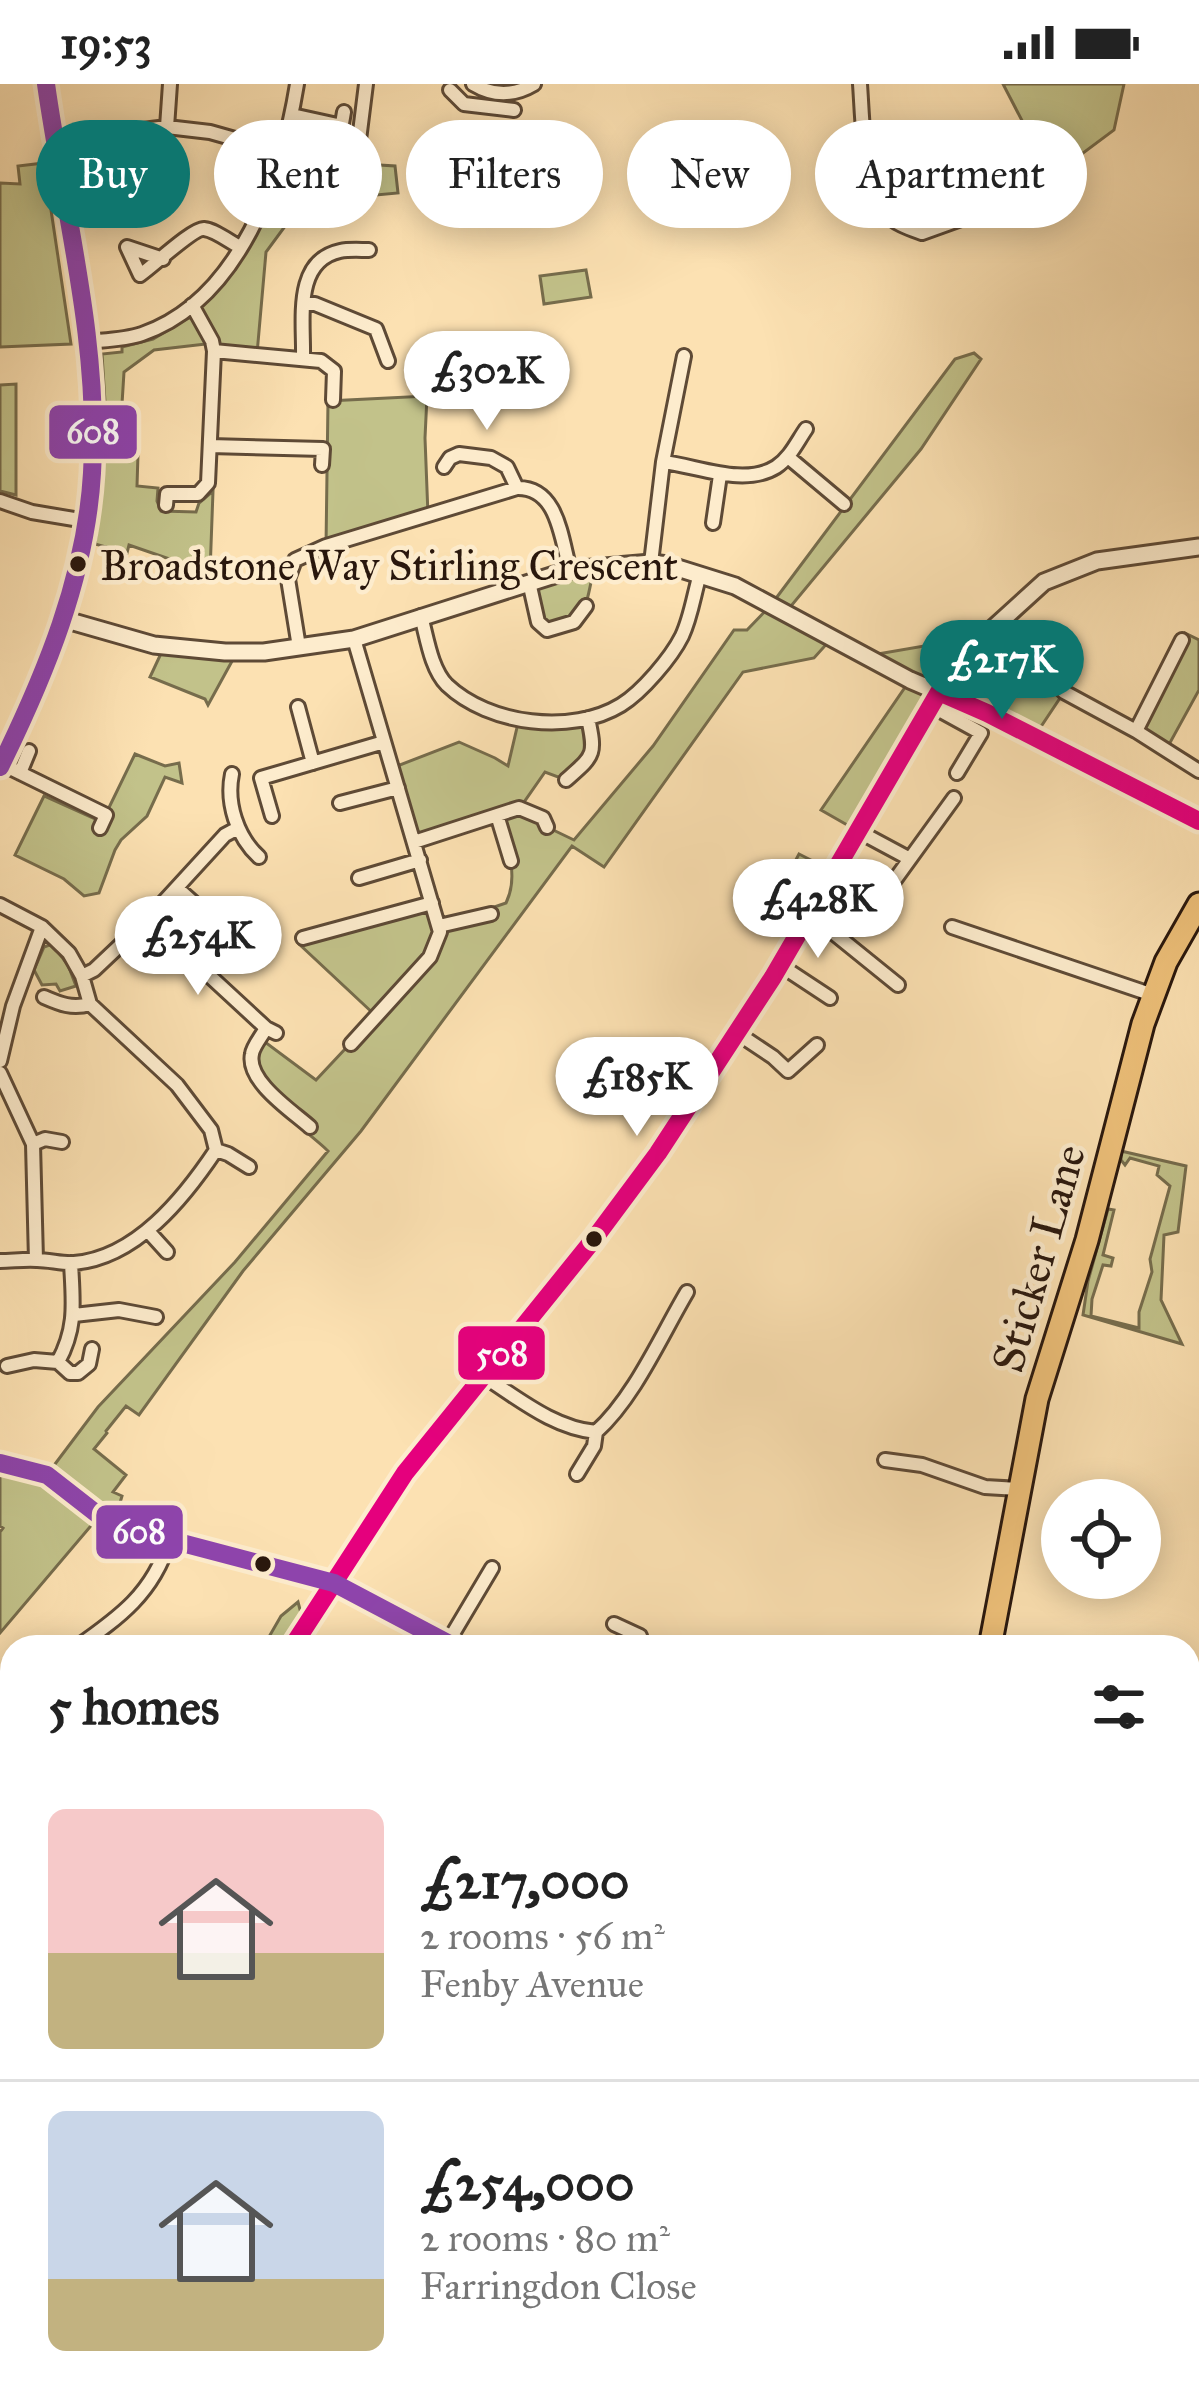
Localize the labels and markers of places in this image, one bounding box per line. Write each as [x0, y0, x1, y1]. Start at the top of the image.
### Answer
pin: £302K [403, 331, 571, 433]
place label: Broadstone Way Stirling Crescent [100, 540, 678, 592]
marker: Broadstone Way Stirling Crescent [67, 553, 89, 575]
pin: £217K [918, 620, 1086, 722]
pin: £428K [734, 859, 902, 961]
pin: £254K [114, 896, 282, 998]
pin: £185K [553, 1037, 721, 1139]
unlabelled marker [583, 1228, 605, 1250]
unlabelled marker [252, 1553, 274, 1575]

